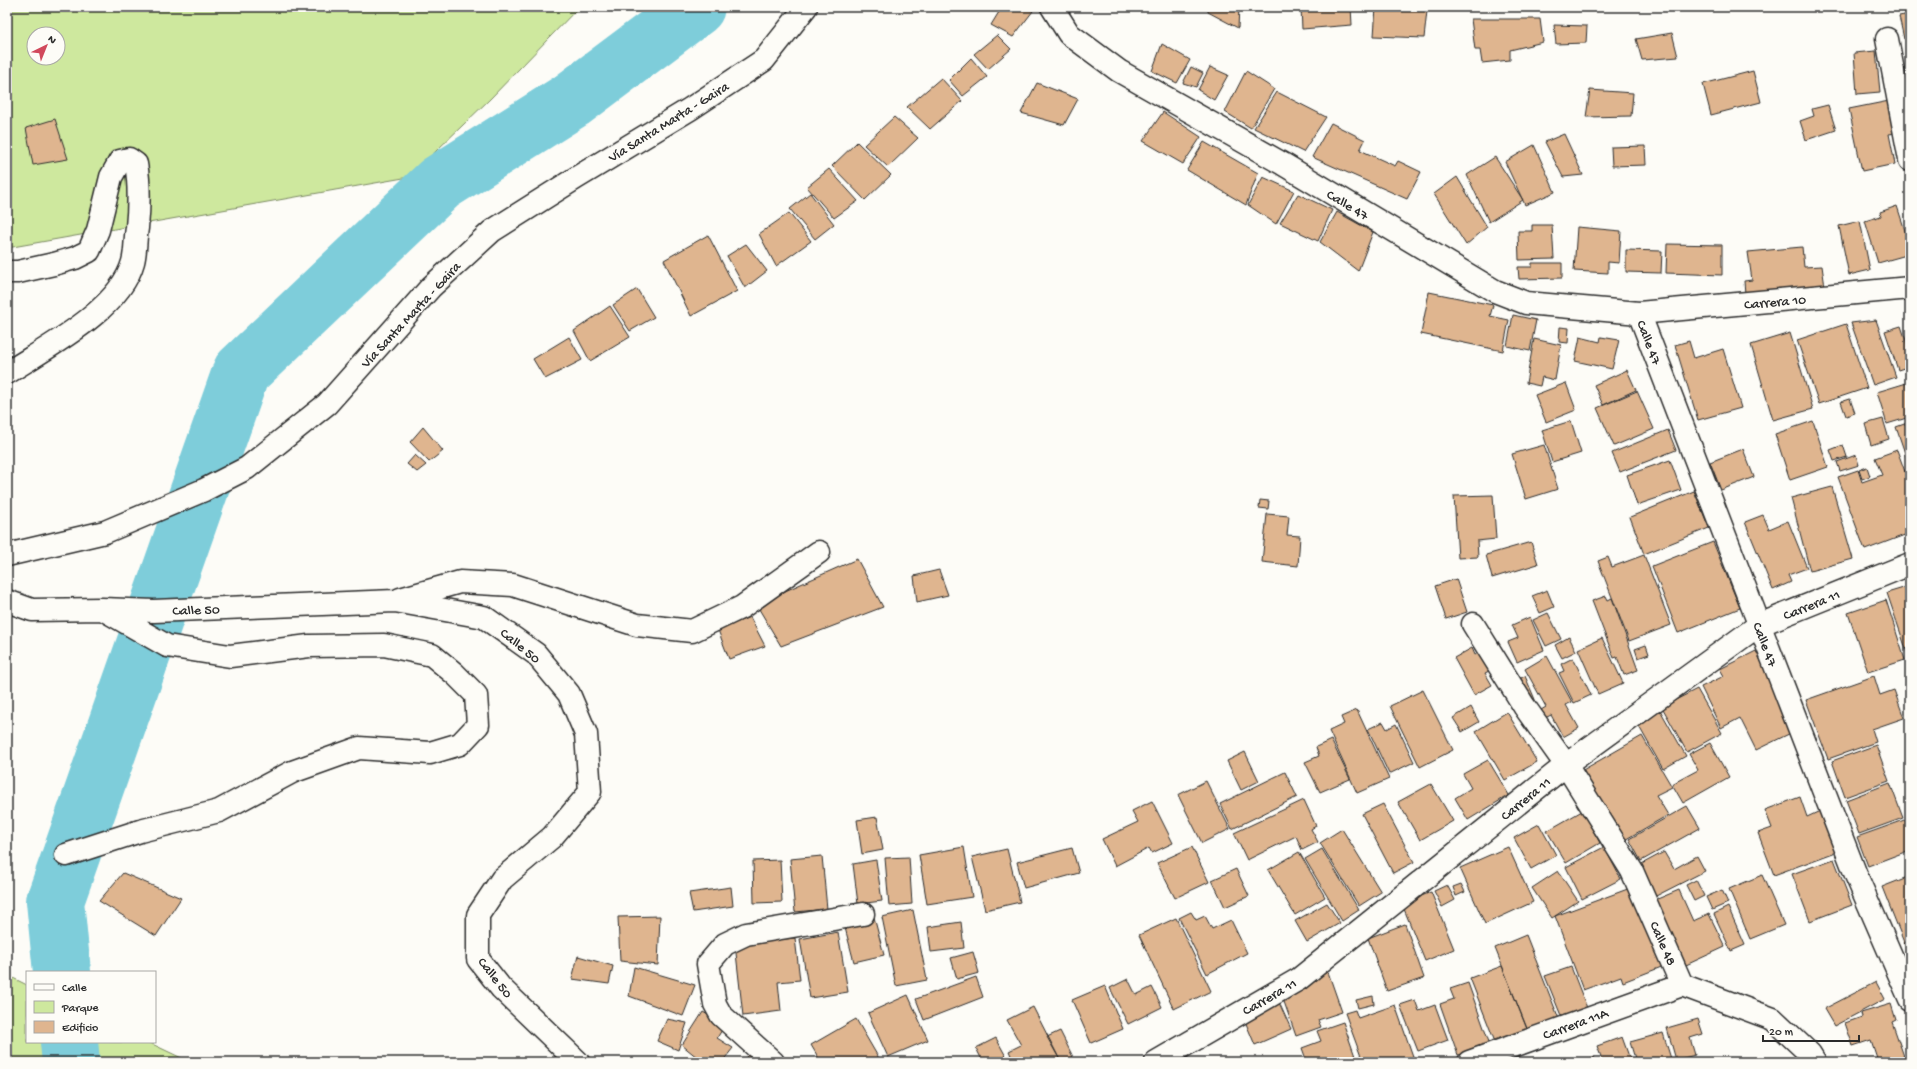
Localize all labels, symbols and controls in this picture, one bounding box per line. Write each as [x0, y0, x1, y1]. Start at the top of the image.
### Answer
north arrow [26, 26, 66, 66]
text: N [45, 33, 58, 47]
street label: Vía Santa Marta - Gaira [605, 78, 734, 168]
street label: Calle 47 [1323, 187, 1371, 226]
street label: Vía Santa Marta - Gaira [358, 258, 466, 373]
street label: Carrera 10 [1744, 292, 1807, 315]
street label: Calle 47 [1631, 318, 1664, 368]
street label: Carrera 11 [1781, 587, 1843, 625]
street label: Calle 50 [172, 602, 220, 621]
street label: Calle 47 [1747, 620, 1780, 670]
street label: Calle 50 [496, 625, 543, 668]
street label: Carrera 11 [1498, 775, 1555, 825]
street label: Calle 48 [1645, 919, 1679, 969]
street label: Calle 50 [473, 955, 515, 1002]
legend [26, 971, 156, 1043]
street label: Carrera 11 [1240, 976, 1300, 1020]
text: Calle [62, 982, 87, 996]
text: Parque [61, 1002, 99, 1016]
street label: Carrera 11A [1541, 1005, 1611, 1045]
scale bar [1763, 1017, 1859, 1043]
text: Edificio [62, 1022, 98, 1036]
text: 20 m [1769, 1026, 1794, 1040]

